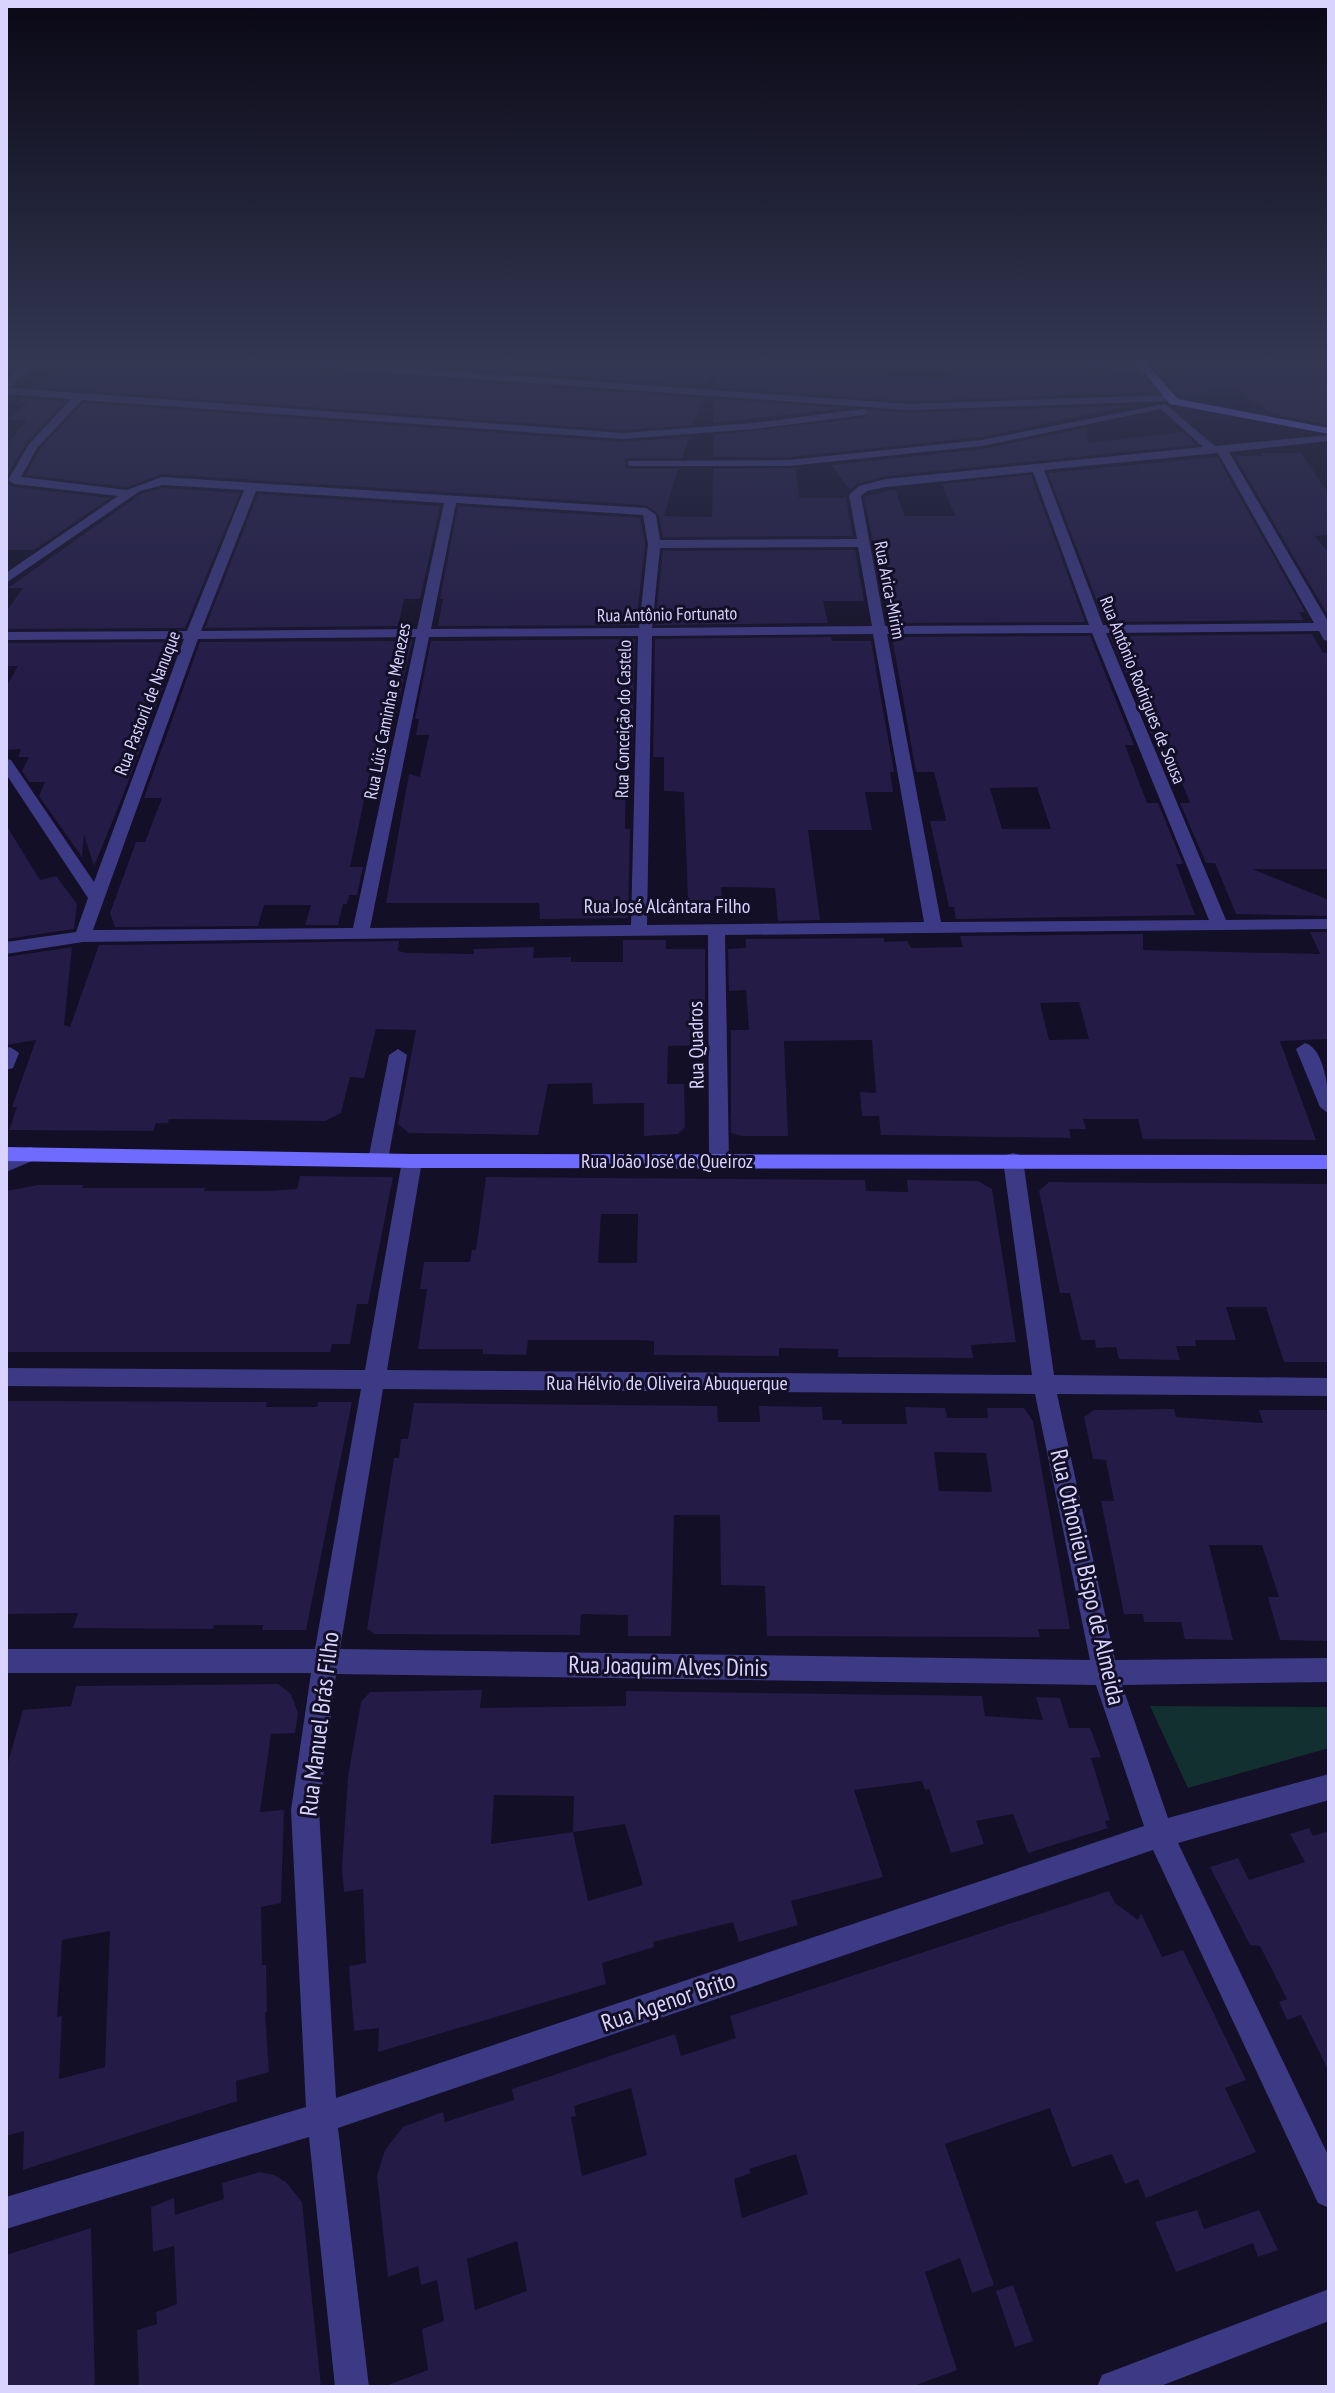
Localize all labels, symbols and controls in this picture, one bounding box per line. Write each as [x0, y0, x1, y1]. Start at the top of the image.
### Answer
street label: Rua Arica-Mirim [869, 539, 911, 641]
street label: Rua Antônio Rodrigues de Sousa [1095, 593, 1191, 787]
street label: Rua Antônio Fortunato [597, 601, 738, 627]
street label: Rua Lúis Caminha e Menezes [359, 621, 415, 801]
street label: Rua Pastoril de Nanuque [109, 628, 185, 778]
street label: Rua Conceição do Castelo [610, 639, 636, 798]
street label: Rua José Alcântara Filho [584, 893, 750, 919]
street label: Rua Quadros [682, 1001, 710, 1089]
street label: Rua João José de Queiroz [581, 1148, 753, 1174]
street label: Rua Hélvio de Oliveira Abuquerque [546, 1370, 788, 1396]
street label: Rua Othonieu Bispo de Almeida [1043, 1446, 1133, 1708]
street label: Rua Manuel Brás Filho [292, 1630, 346, 1818]
street label: Rua Joaquim Alves Dinis [568, 1649, 768, 1683]
street label: Rua Agenor Brito [597, 1964, 739, 2038]

